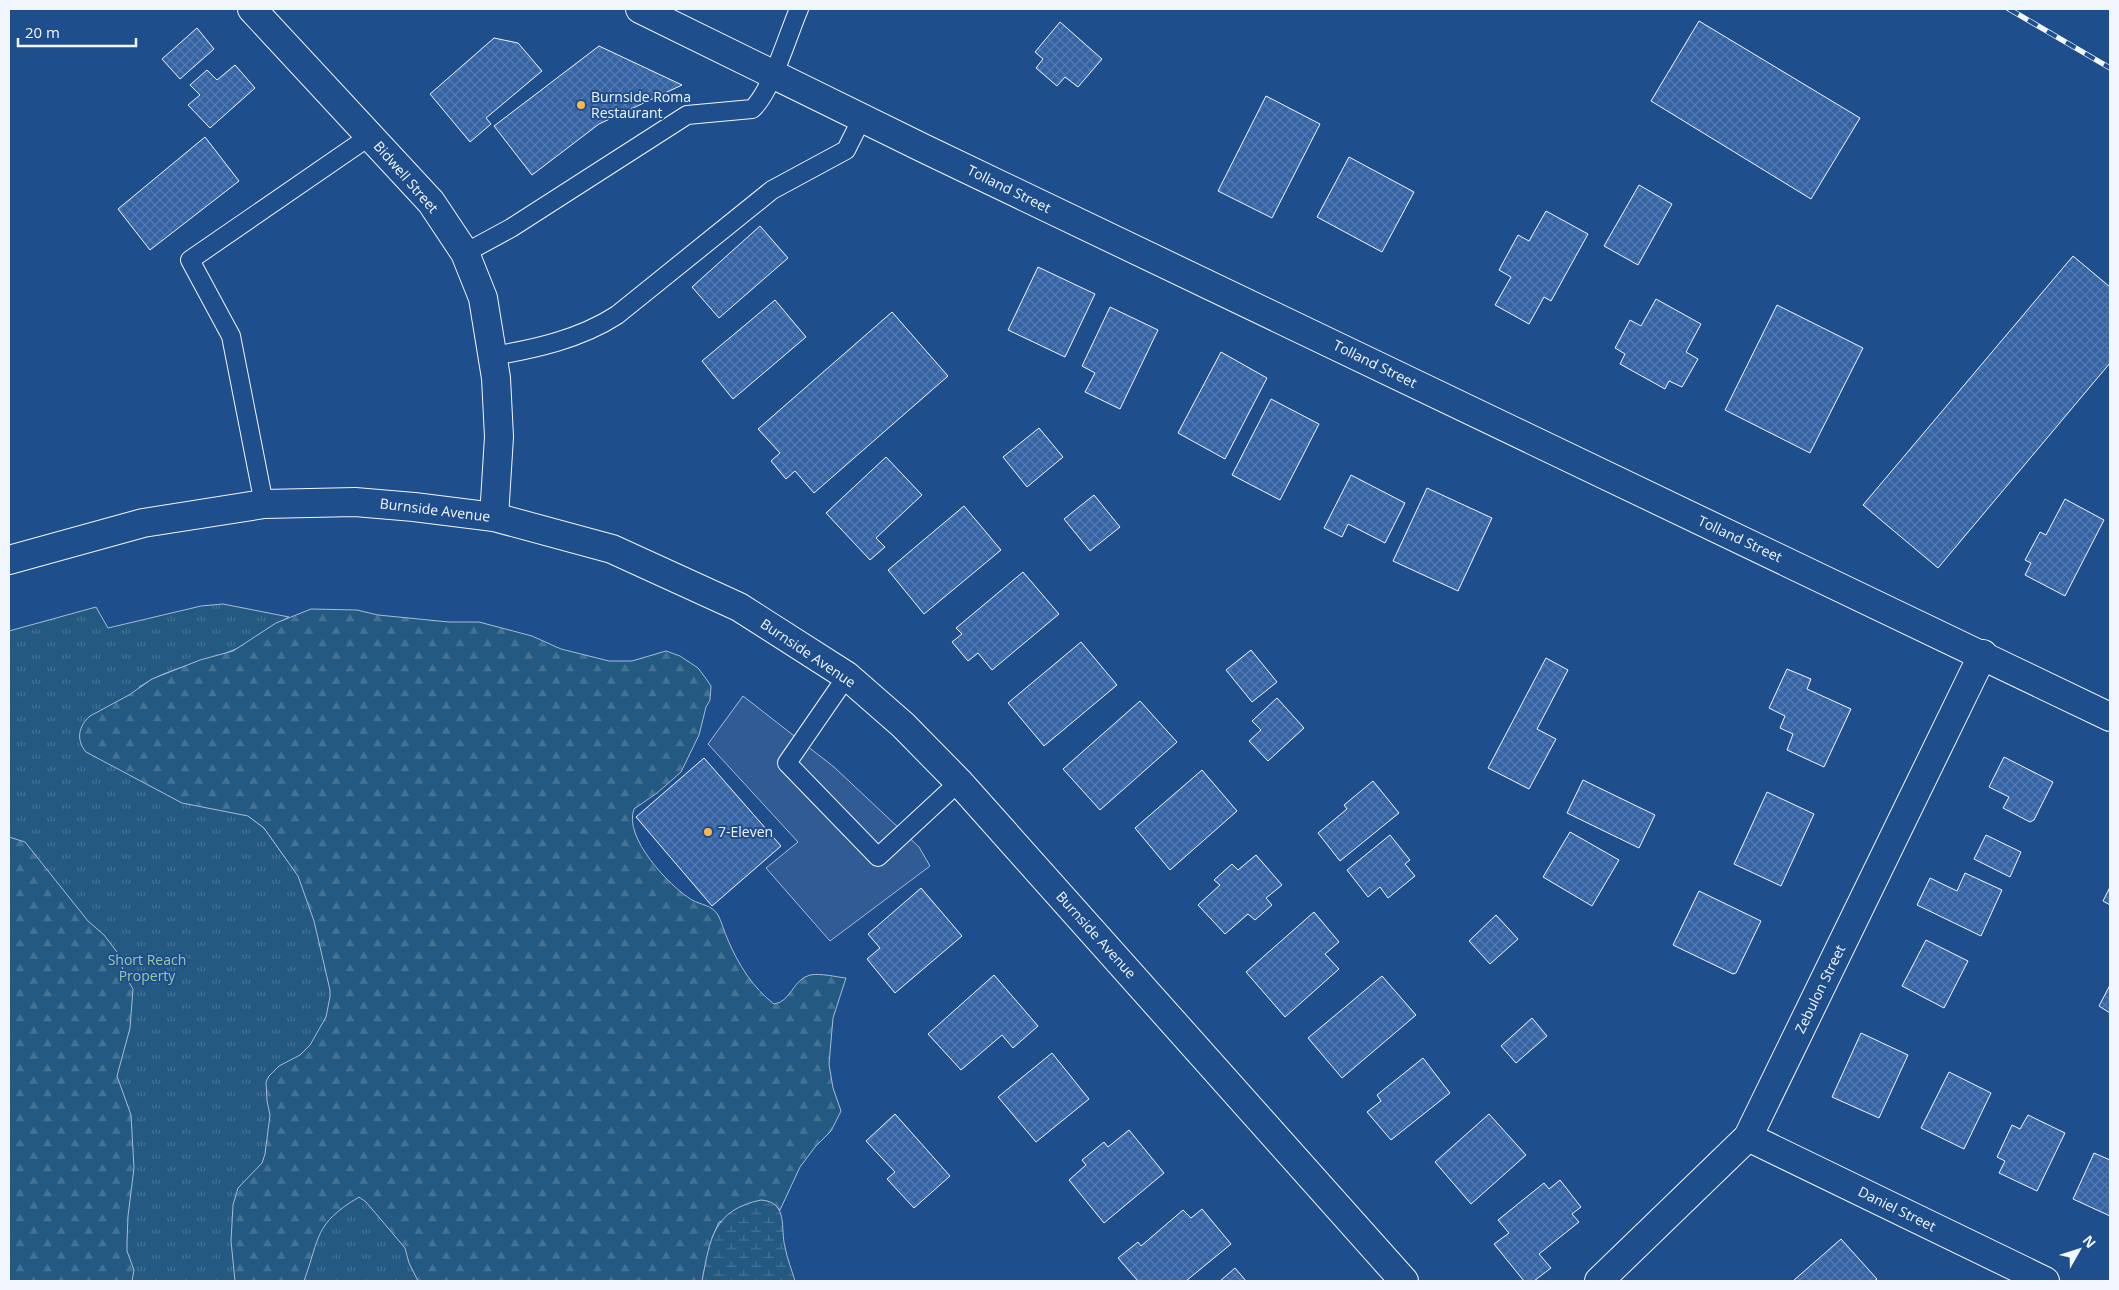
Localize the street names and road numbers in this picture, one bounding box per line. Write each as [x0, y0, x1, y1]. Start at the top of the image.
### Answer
street label: Bidwell Street [370, 137, 443, 217]
street label: Tolland Street [964, 160, 1054, 217]
street label: Tolland Street [1330, 335, 1420, 392]
street label: Burnside Avenue [379, 493, 491, 526]
street label: Tolland Street [1695, 511, 1785, 566]
street label: Burnside Avenue [757, 614, 860, 692]
street label: Burnside Avenue [1052, 887, 1141, 982]
street label: Zebulon Street [1790, 941, 1849, 1036]
street label: Daniel Street [1855, 1182, 1939, 1236]

